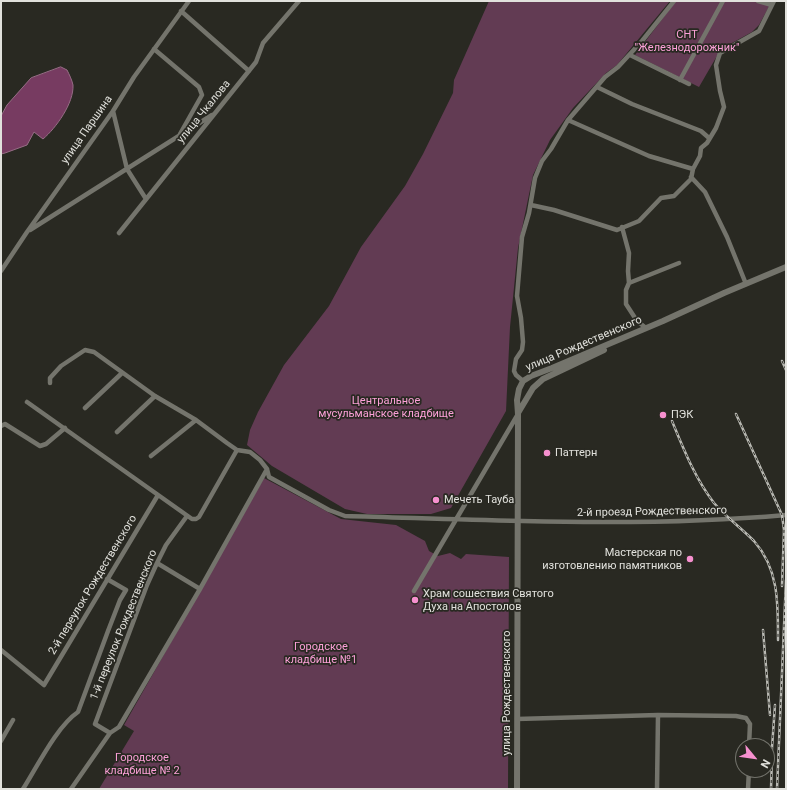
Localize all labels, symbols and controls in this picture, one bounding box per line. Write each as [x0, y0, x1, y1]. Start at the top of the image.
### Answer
park label: СНТ "Железнодорожник" [634, 28, 740, 54]
street label: улица Чкалова [175, 78, 233, 146]
street label: улица Паршина [59, 93, 115, 167]
street label: улица Рождественского [524, 314, 644, 374]
park label: Центральное мусульманское кладбище [318, 394, 454, 420]
place label: ПЭК [671, 408, 693, 422]
marker: ПЭК [658, 410, 668, 420]
place label: Паттерн [555, 446, 597, 460]
marker: Паттерн [542, 448, 552, 458]
place label: Мечеть Тауба [444, 493, 514, 507]
marker: Мечеть Тауба [431, 495, 441, 505]
street label: 2-й проезд Рождественского [577, 504, 727, 520]
street label: 2-й переулок Рождественского [46, 513, 140, 657]
place label: Мастерская по изготовлению памятников [542, 546, 682, 572]
street label: 1-й переулок Рождественского [88, 548, 160, 702]
marker: Мастерская по изготовлению памятников [685, 554, 695, 564]
place label: Храм сошествия Святого Духа на Апостолов [423, 587, 554, 613]
marker: Храм сошествия Святого Духа на Апостолов [410, 595, 420, 605]
street label: улица Рождественского [500, 630, 514, 756]
park label: Городское кладбище №1 [285, 640, 357, 666]
north arrow [735, 738, 775, 778]
park label: Городское кладбище № 2 [104, 751, 180, 777]
text: N [757, 757, 773, 770]

